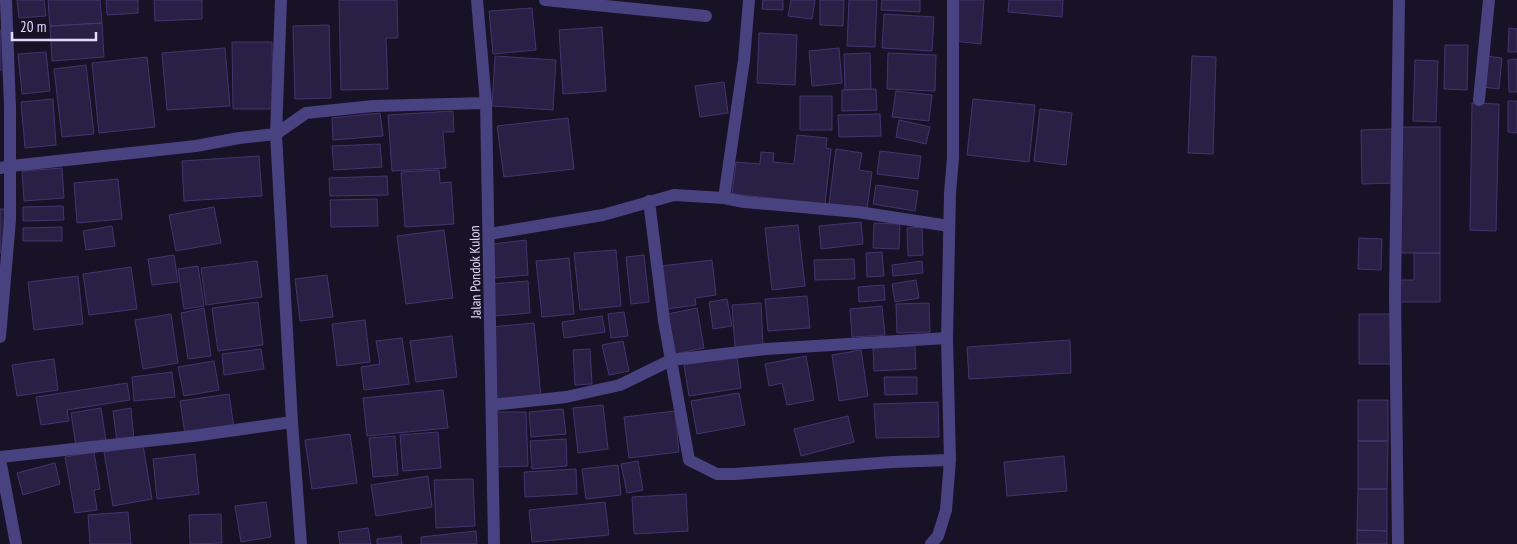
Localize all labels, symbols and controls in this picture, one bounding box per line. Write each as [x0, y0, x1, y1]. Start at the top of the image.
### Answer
scale bar [12, 10, 96, 42]
text: 20 m [20, 17, 46, 36]
street label: Jalan Pondok Kulon [465, 225, 485, 320]

